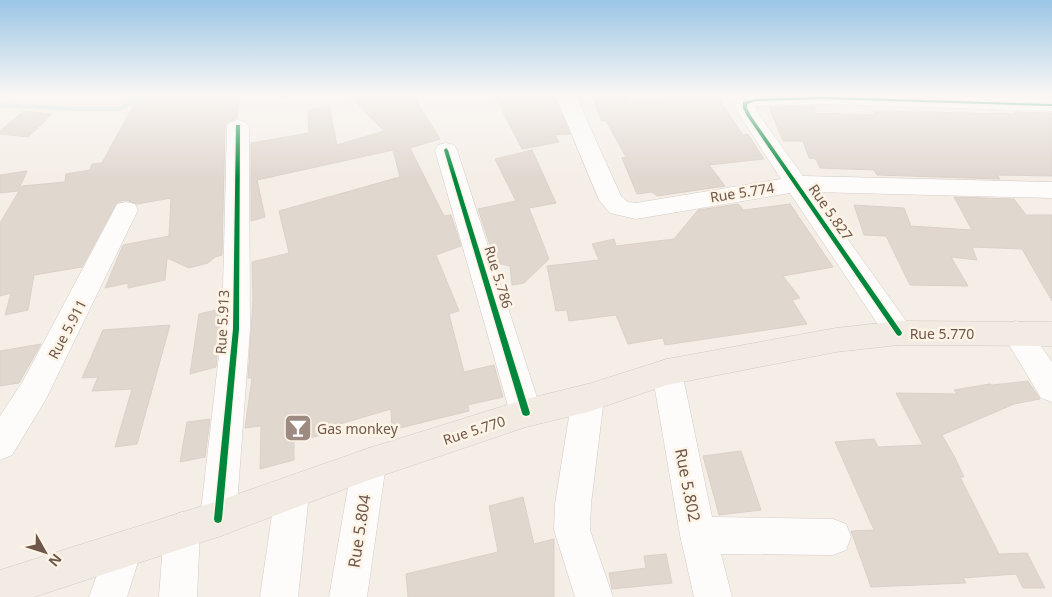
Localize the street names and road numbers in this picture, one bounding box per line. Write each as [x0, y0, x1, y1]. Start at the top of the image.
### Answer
street label: Rue 5.774 [709, 178, 775, 206]
street label: Rue 5.827 [805, 180, 857, 244]
street label: Rue 5.786 [480, 243, 518, 311]
street label: Rue 5.913 [211, 289, 233, 355]
street label: Rue 5.911 [43, 296, 91, 362]
street label: Rue 5.770 [910, 324, 974, 343]
street label: Rue 5.770 [440, 411, 508, 449]
street label: Rue 5.802 [670, 447, 706, 523]
street label: Rue 5.804 [342, 493, 376, 569]

